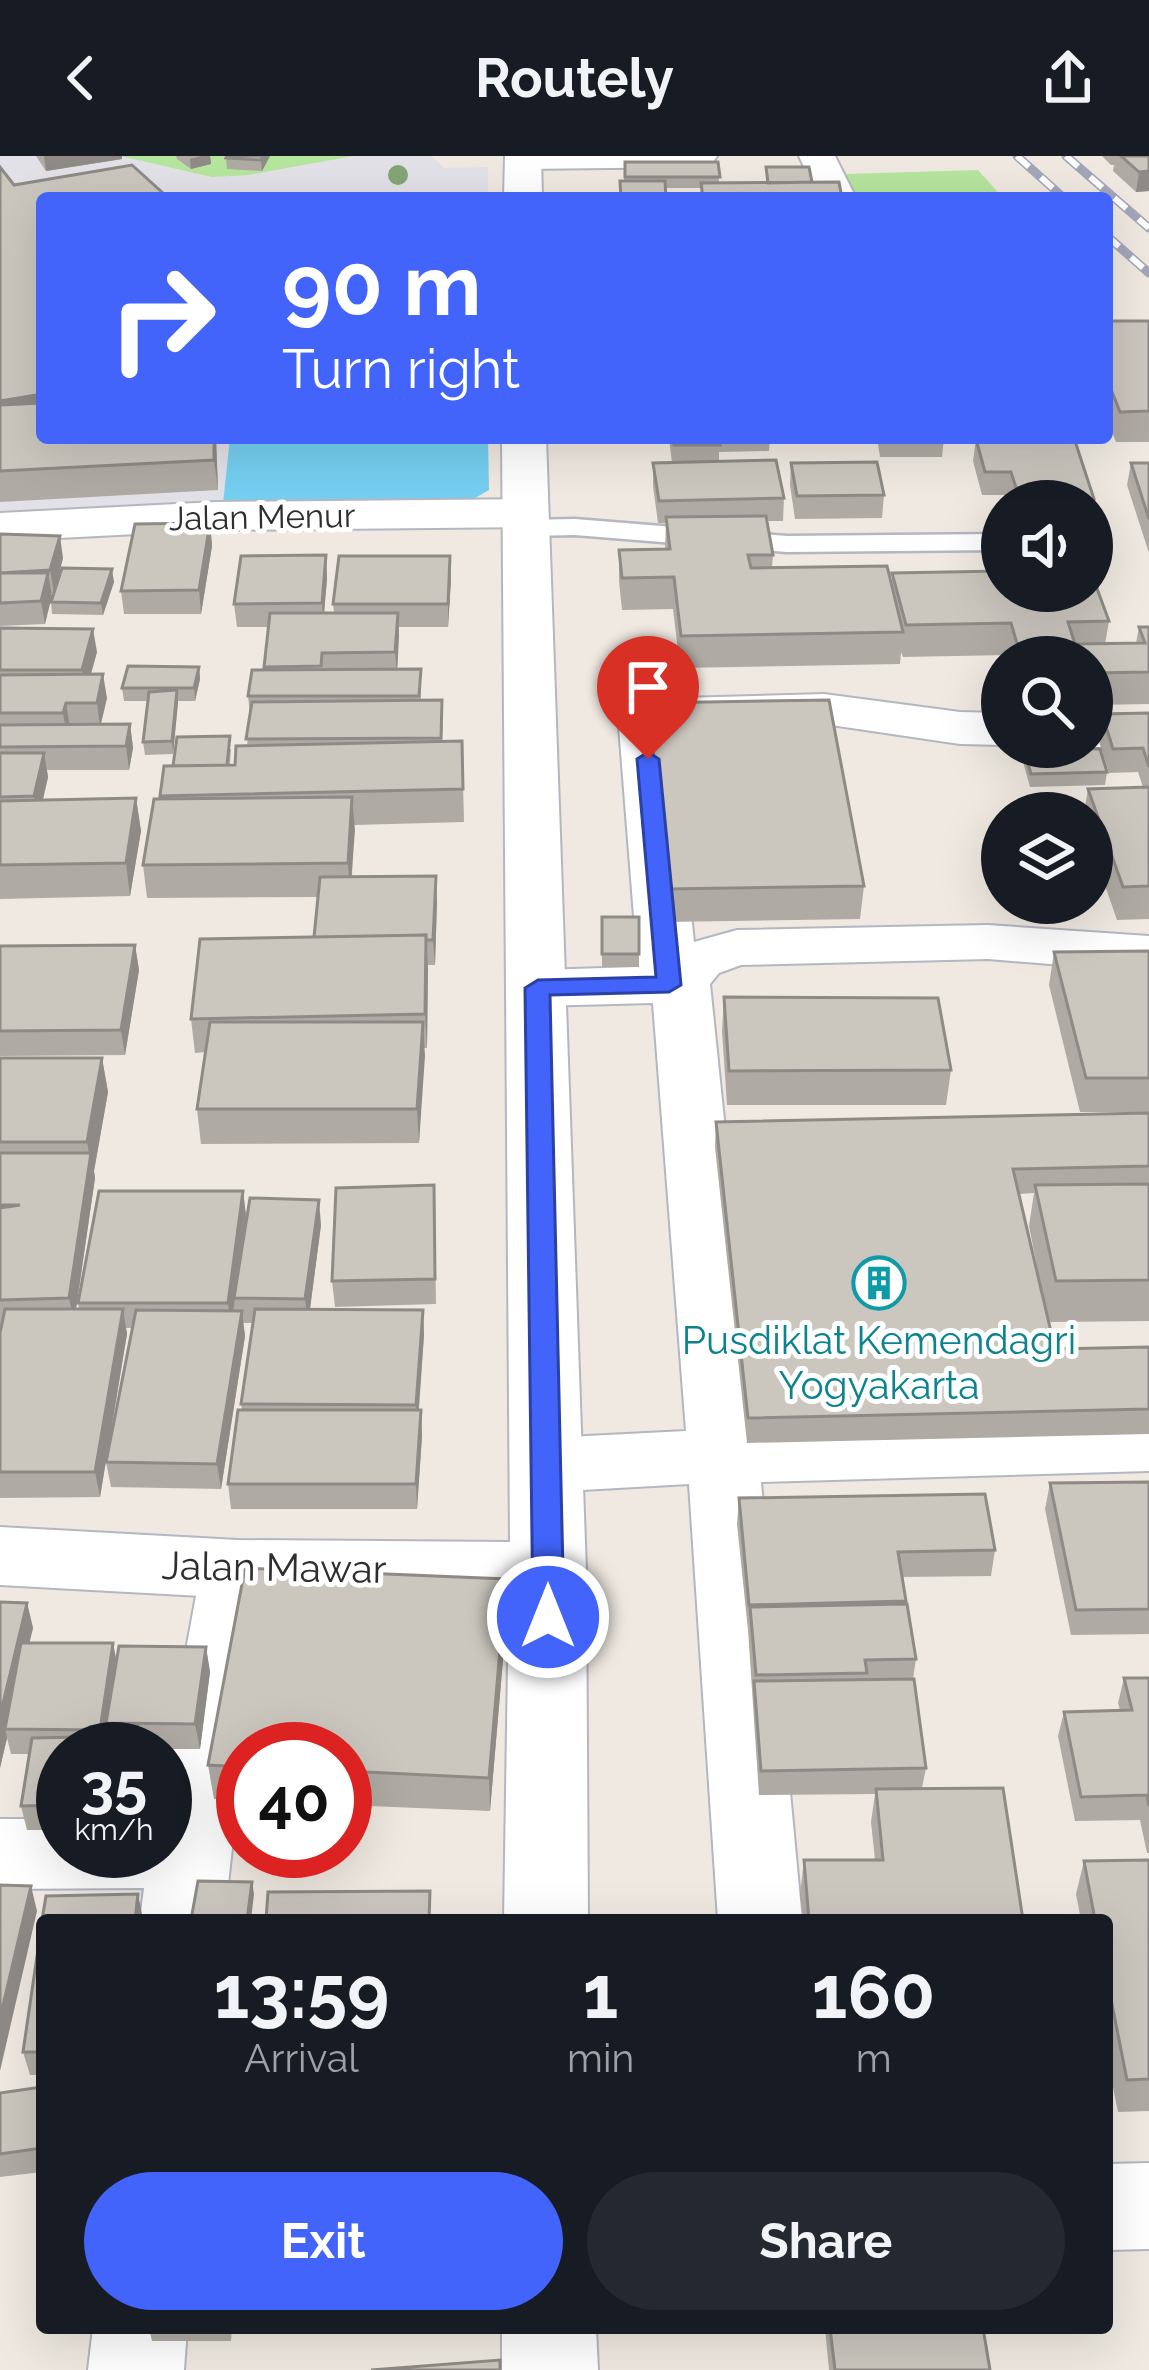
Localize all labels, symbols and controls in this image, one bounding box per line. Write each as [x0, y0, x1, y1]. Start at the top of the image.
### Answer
icon: back [48, 45, 114, 111]
icon: share [1035, 45, 1101, 111]
text: Routely [475, 46, 674, 110]
text: 90 m [282, 236, 481, 335]
icon: right [84, 240, 240, 396]
text: Turn right [282, 337, 520, 401]
map controls [981, 480, 1113, 924]
button: sound [981, 480, 1113, 612]
street label: Jalan Menur [168, 496, 356, 538]
pin [597, 636, 699, 759]
button: search [981, 636, 1113, 768]
icon: arrive [615, 654, 681, 720]
button: layers [981, 792, 1113, 924]
building icon: Pusdiklat Kemendagri Yogyakarta [851, 1255, 907, 1311]
place label: Pusdiklat Kemendagri Yogyakarta [682, 1317, 1076, 1408]
street label: Jalan Mawar [161, 1542, 387, 1592]
position arrow [485, 1554, 611, 1680]
speed limit sign: 40 [216, 1722, 372, 1878]
text: 35 [81, 1750, 147, 1820]
text: km/h [74, 1812, 154, 1847]
text: 13:59 [214, 1950, 389, 2035]
text: 1 [583, 1950, 618, 2035]
text: 160 [812, 1950, 935, 2035]
text: Arrival [244, 2035, 359, 2081]
text: min [567, 2035, 634, 2081]
text: m [856, 2035, 892, 2081]
button: Exit [84, 2172, 563, 2310]
button: Share [587, 2172, 1065, 2310]

